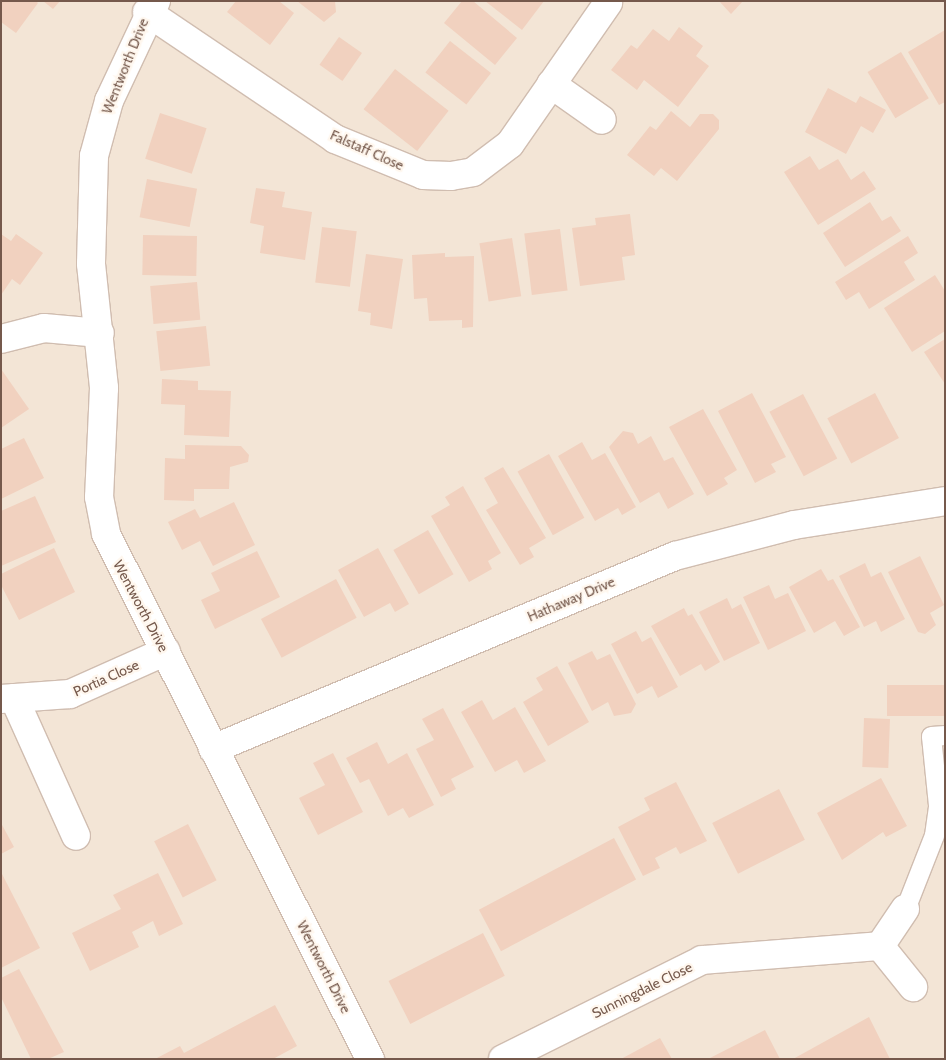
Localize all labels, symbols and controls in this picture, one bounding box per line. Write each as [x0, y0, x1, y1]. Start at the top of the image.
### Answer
street label: Wentworth Drive [98, 16, 152, 116]
street label: Falstaff Close [328, 126, 406, 174]
street label: Wentworth Drive [110, 557, 172, 655]
street label: Hathaway Drive [525, 573, 617, 625]
street label: Portia Close [71, 656, 141, 700]
street label: Wentworth Drive [294, 918, 354, 1016]
street label: Sunningdale Close [589, 958, 695, 1022]

